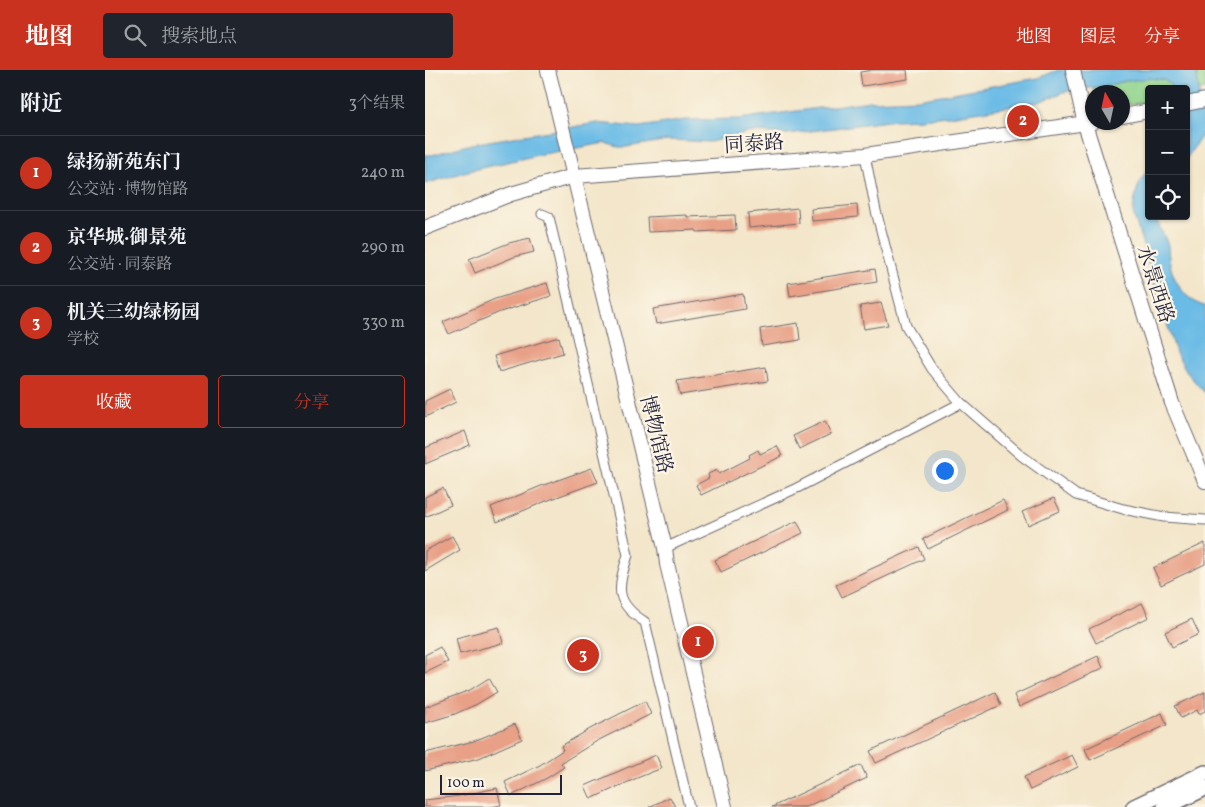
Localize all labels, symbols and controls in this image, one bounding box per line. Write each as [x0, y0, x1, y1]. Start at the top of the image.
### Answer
search box [103, 13, 453, 58]
text: 地图 [25, 21, 73, 55]
icon: search [121, 21, 149, 49]
text: 搜索地点 [161, 24, 237, 50]
text: 地图 [1016, 25, 1052, 50]
text: 图层 [1080, 25, 1116, 50]
text: 分享 [1144, 25, 1180, 50]
north arrow [1085, 85, 1130, 130]
map controls [1145, 85, 1190, 220]
button: + [1145, 85, 1190, 130]
text: 附近 [20, 90, 62, 119]
text: 3个结果 [349, 93, 405, 115]
pin: 2 [1007, 102, 1039, 140]
street label: 同泰路 [723, 129, 785, 161]
button: − [1145, 130, 1190, 175]
text: 绿扬新苑东门 [67, 150, 181, 176]
text: 1 [33, 162, 39, 184]
text: 240 m [361, 162, 405, 184]
button: locate [1145, 175, 1190, 220]
text: 公交站 · 博物馆路 [67, 179, 189, 201]
text: 京华城·御景苑 [67, 225, 186, 251]
text: 2 [32, 237, 40, 259]
text: 290 m [361, 237, 405, 259]
street label: 水景西路 [1128, 242, 1180, 327]
text: 公交站 · 同泰路 [67, 254, 173, 276]
text: 机关三幼绿杨园 [67, 300, 200, 326]
text: 3 [32, 312, 40, 334]
text: 330 m [362, 312, 405, 334]
text: 学校 [67, 329, 99, 351]
button: 收藏 [20, 375, 208, 428]
button: 分享 [218, 375, 405, 428]
street label: 博物馆路 [632, 392, 678, 477]
your location [932, 458, 958, 484]
pin: 1 [682, 623, 714, 661]
pin: 3 [567, 636, 599, 674]
scale bar [440, 772, 563, 795]
text: 100 m [447, 774, 485, 793]

